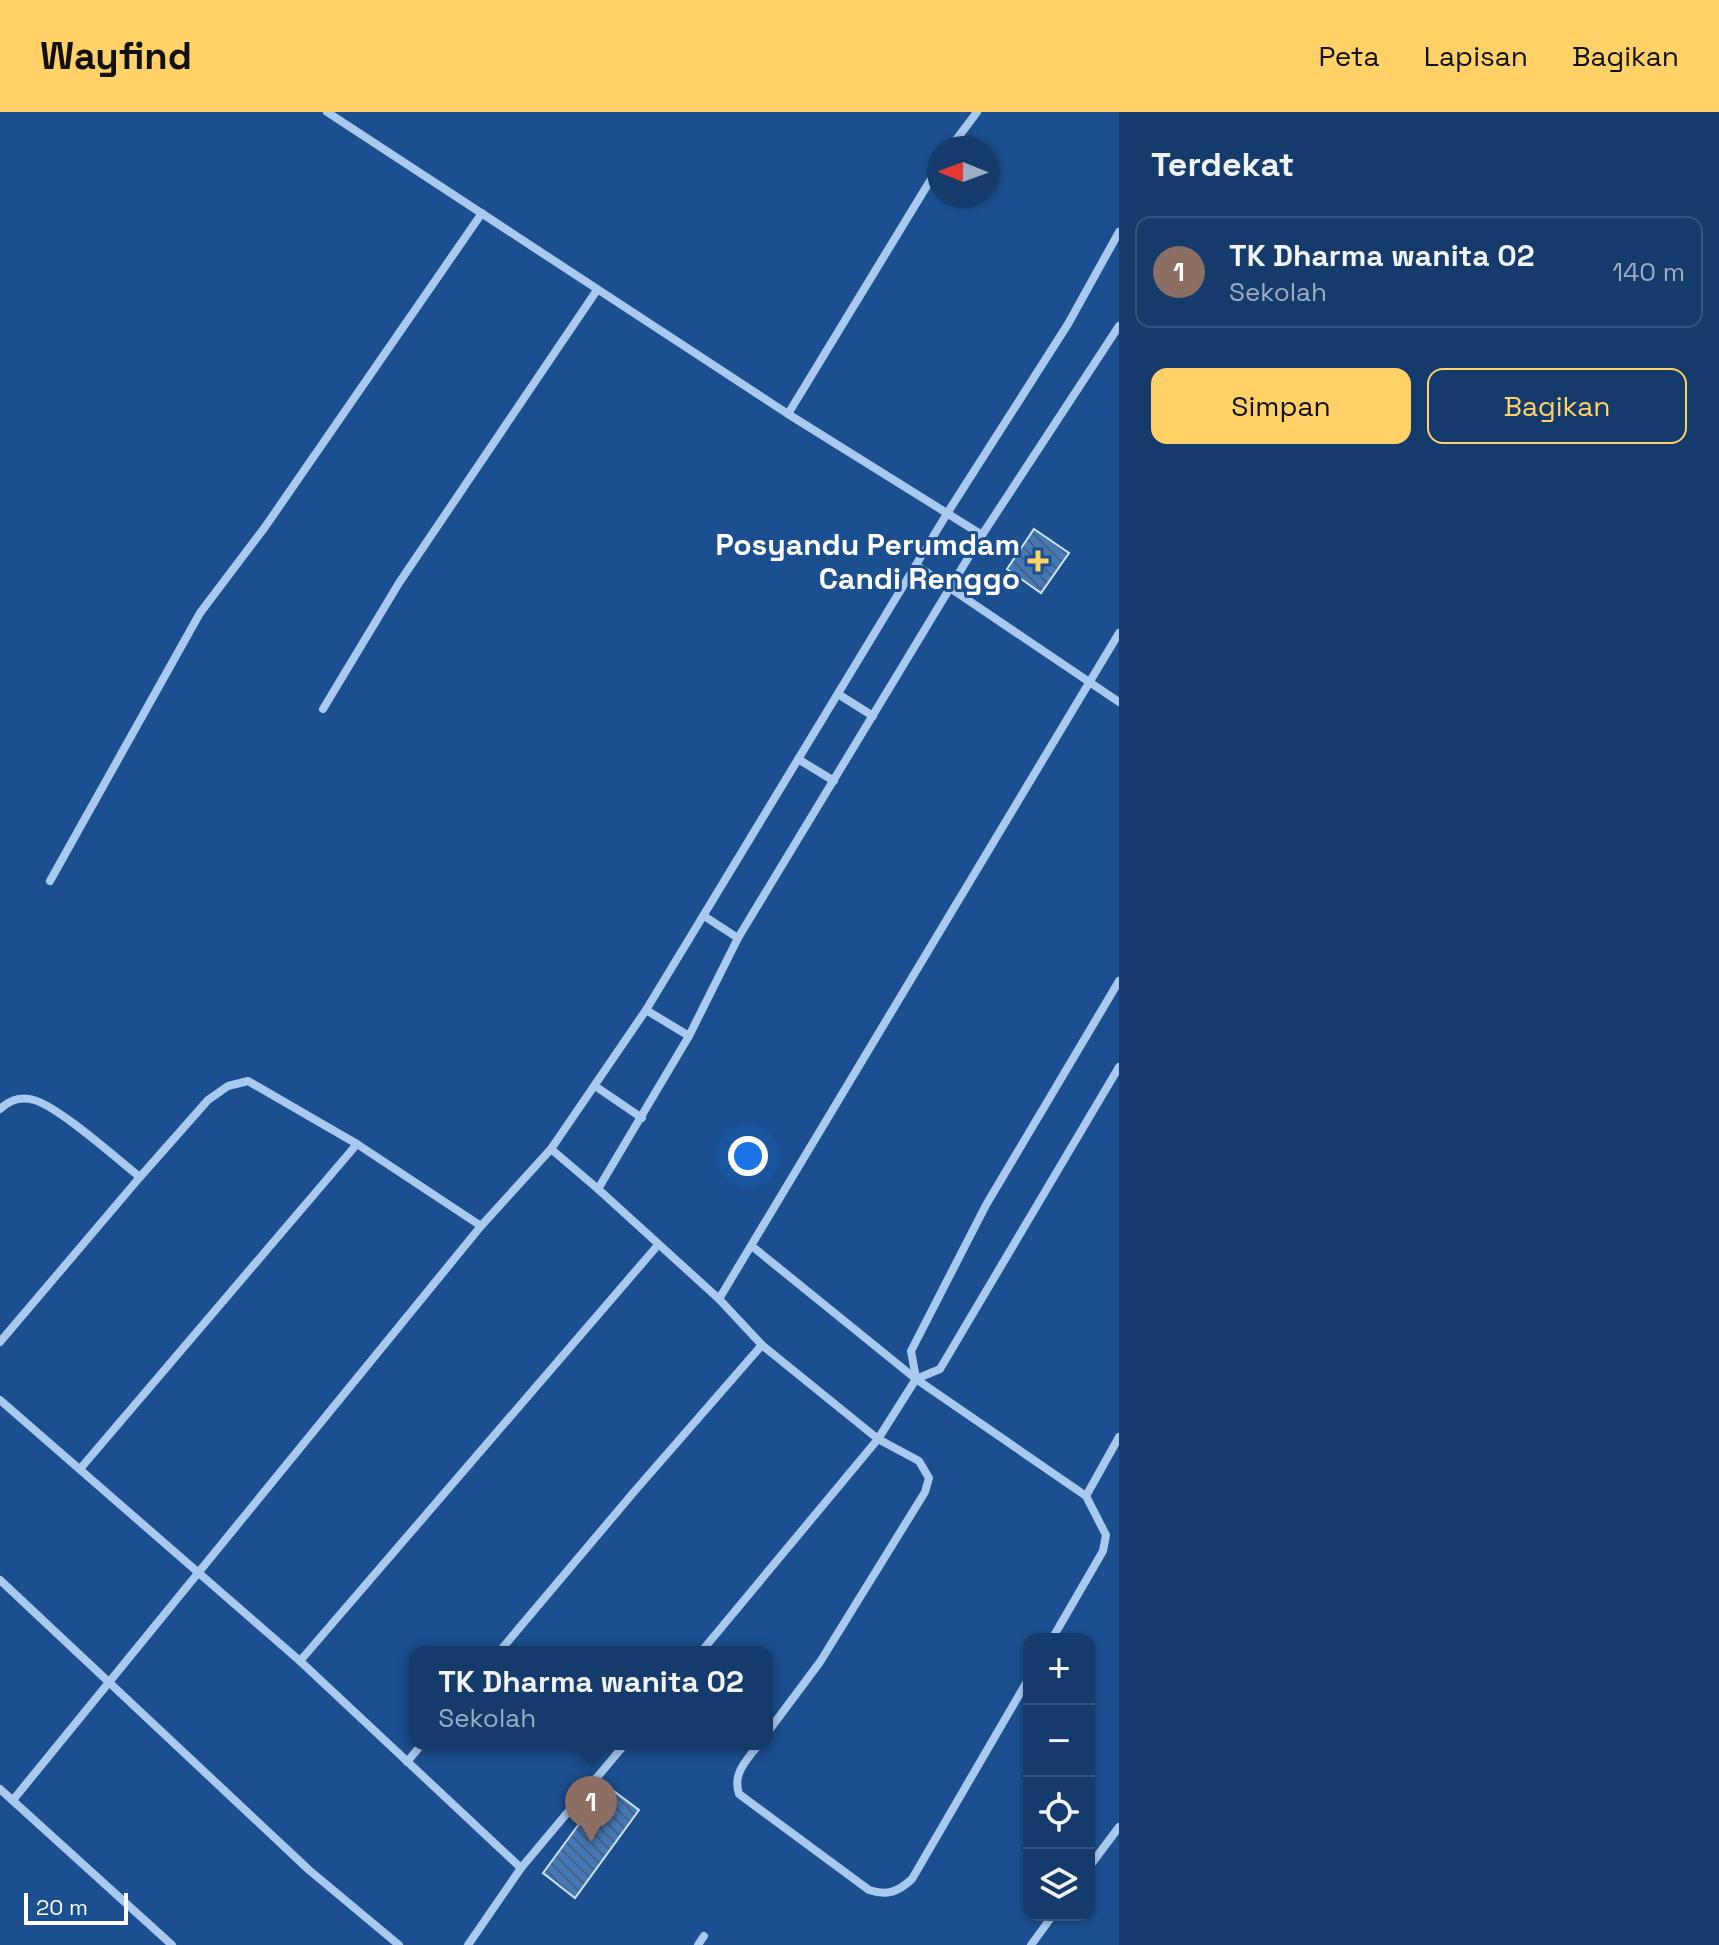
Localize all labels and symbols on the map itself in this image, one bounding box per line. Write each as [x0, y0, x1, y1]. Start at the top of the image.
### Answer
north arrow [927, 136, 999, 208]
place label: Posyandu Perumdam Candi Renggo [715, 525, 1020, 598]
marker: Posyandu Perumdam Candi Renggo [1027, 550, 1049, 572]
your location [728, 1136, 768, 1176]
pin: 1 [565, 1776, 617, 1842]
scale bar [24, 1889, 128, 1925]

